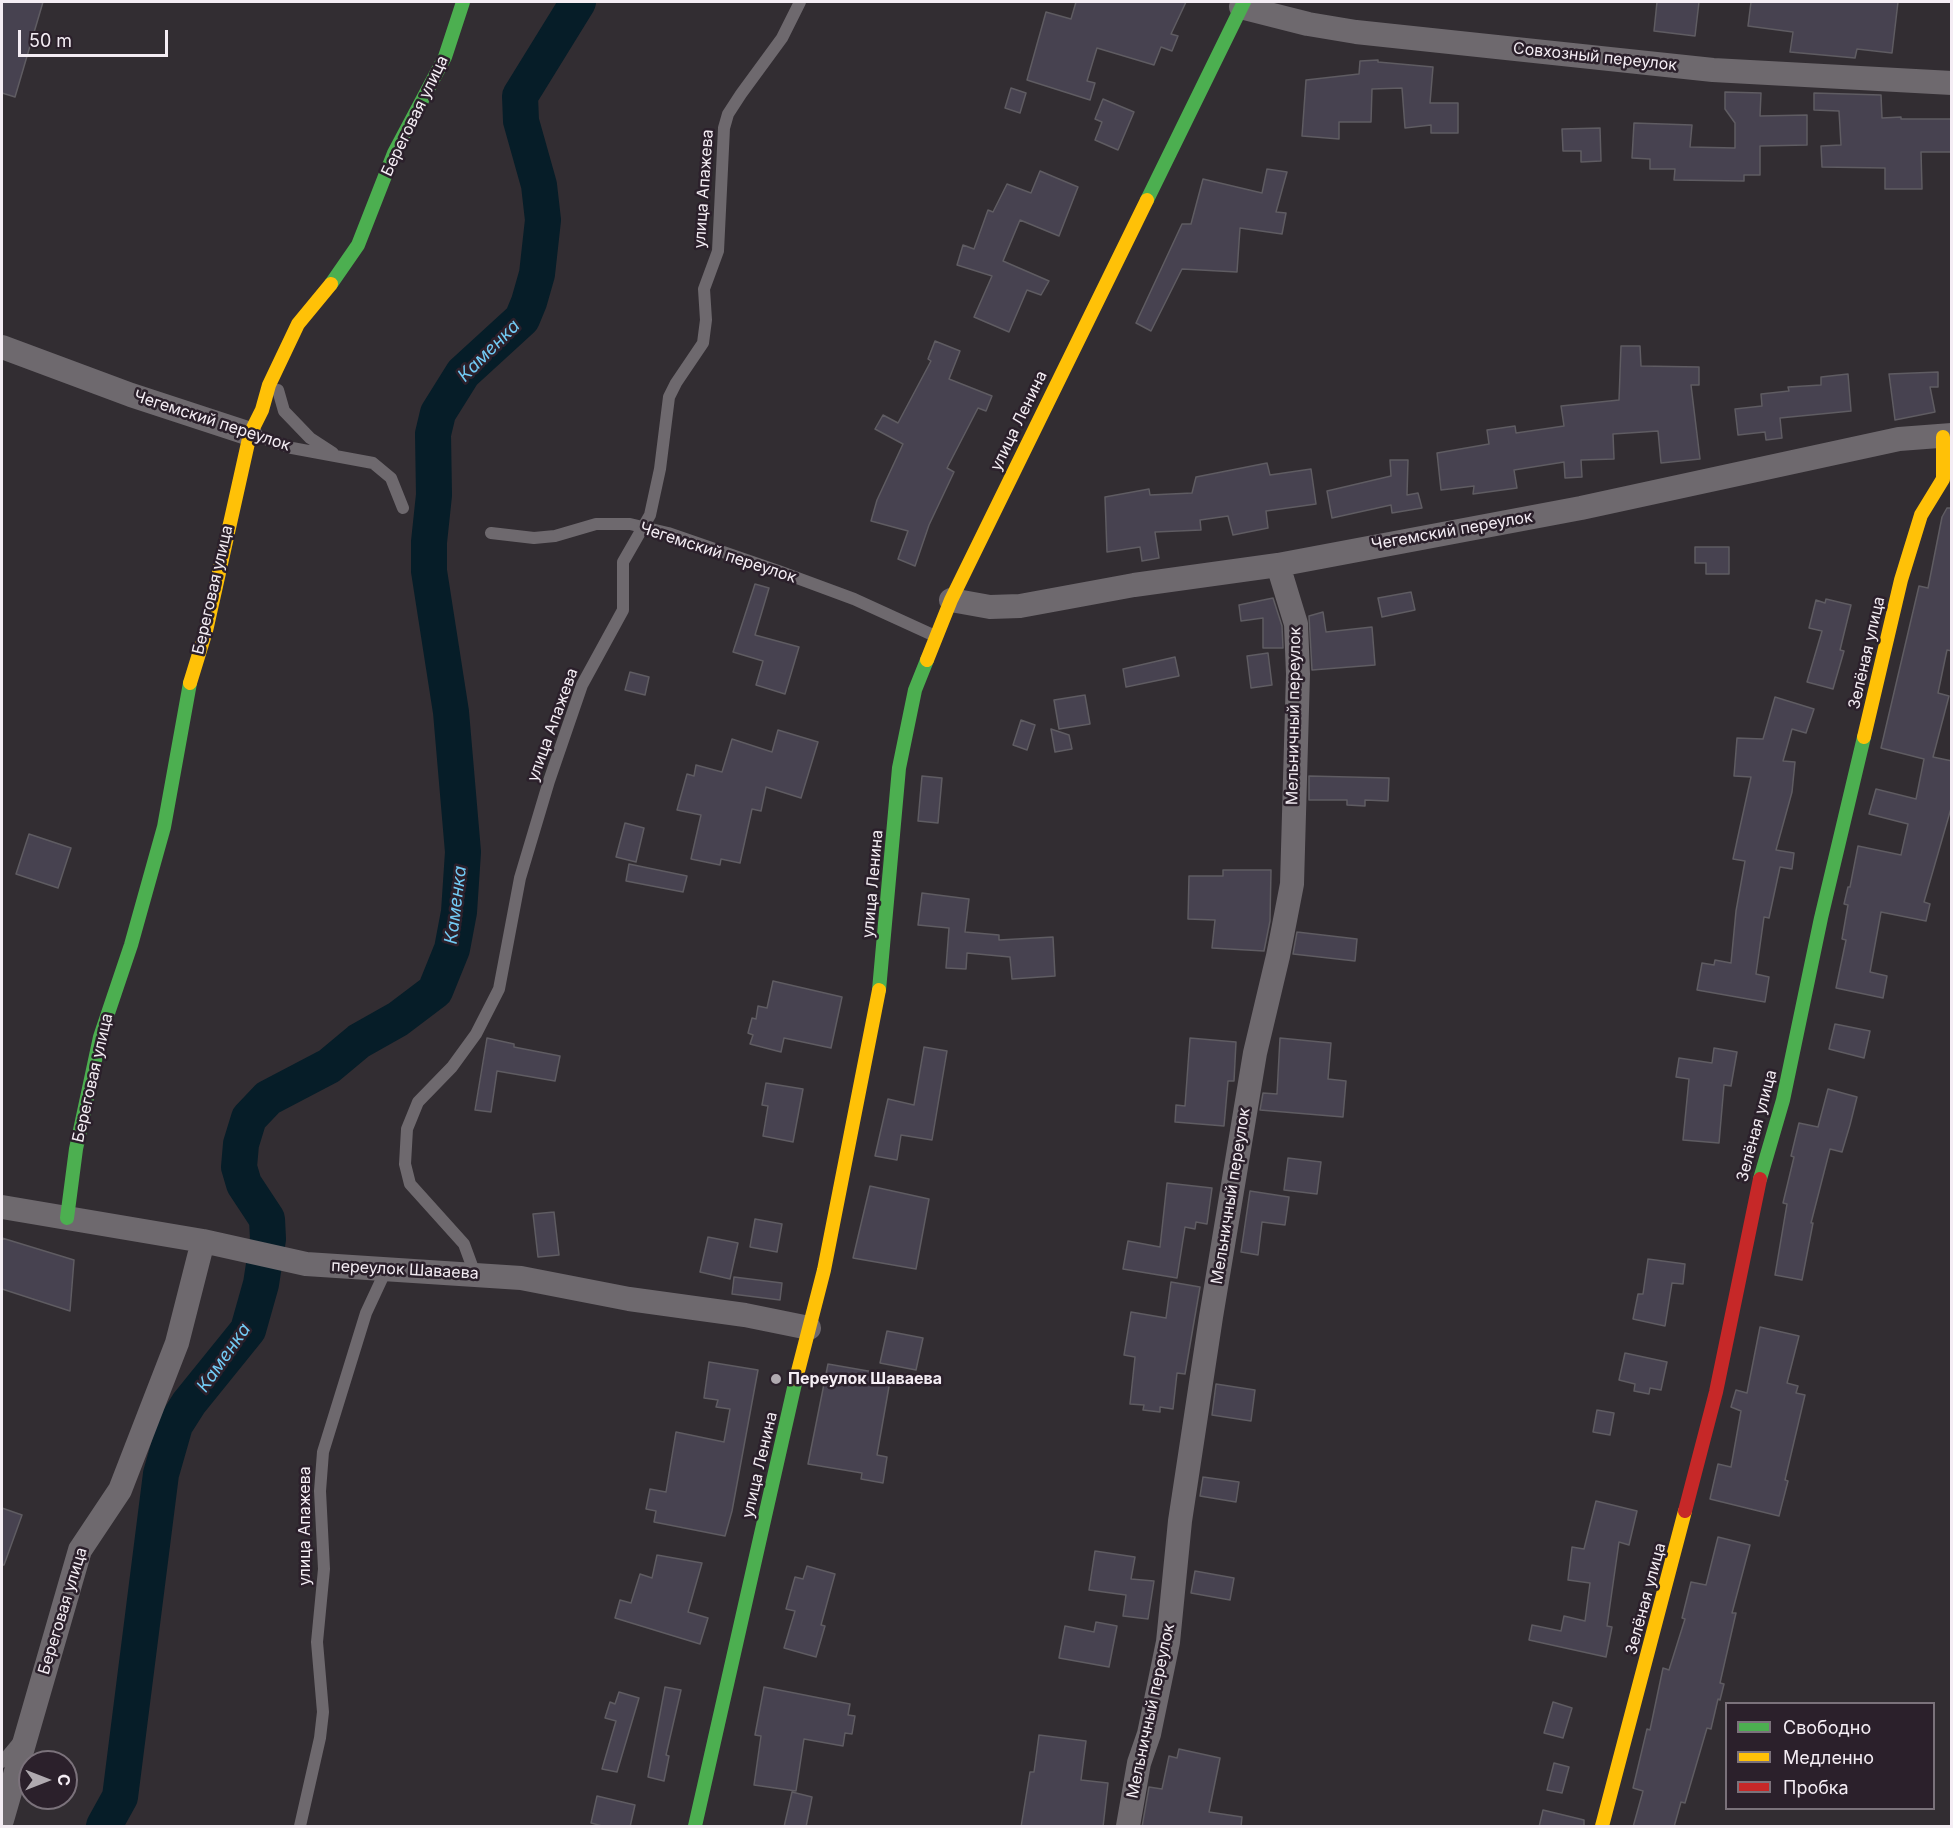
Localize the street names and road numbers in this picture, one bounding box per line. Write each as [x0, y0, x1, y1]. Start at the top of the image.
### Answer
street label: Совхозный переулок [1512, 39, 1678, 75]
street label: Береговая улица [377, 52, 453, 180]
street label: улица Апажева [690, 129, 718, 249]
street label: улица Ленина [987, 368, 1051, 474]
street label: Чегемский переулок [131, 387, 293, 455]
street label: Чегемский переулок [1370, 507, 1534, 555]
street label: Чегемский переулок [637, 519, 799, 587]
street label: Береговая улица [189, 524, 237, 656]
street label: Зелёная улица [1845, 595, 1889, 711]
street label: Мельничный переулок [1283, 627, 1305, 805]
street label: улица Апажева [524, 666, 582, 784]
street label: улица Ленина [859, 829, 887, 939]
street label: Береговая улица [69, 1012, 117, 1144]
street label: Зелёная улица [1733, 1068, 1781, 1184]
street label: Мельничный переулок [1208, 1106, 1254, 1286]
street label: переулок Шаваева [331, 1257, 479, 1283]
street label: улица Ленина [738, 1410, 782, 1520]
street label: улица Апажева [295, 1466, 315, 1586]
street label: Зелёная улица [1622, 1541, 1670, 1657]
street label: Береговая улица [35, 1545, 91, 1677]
street label: Мельничный переулок [1123, 1622, 1179, 1800]

